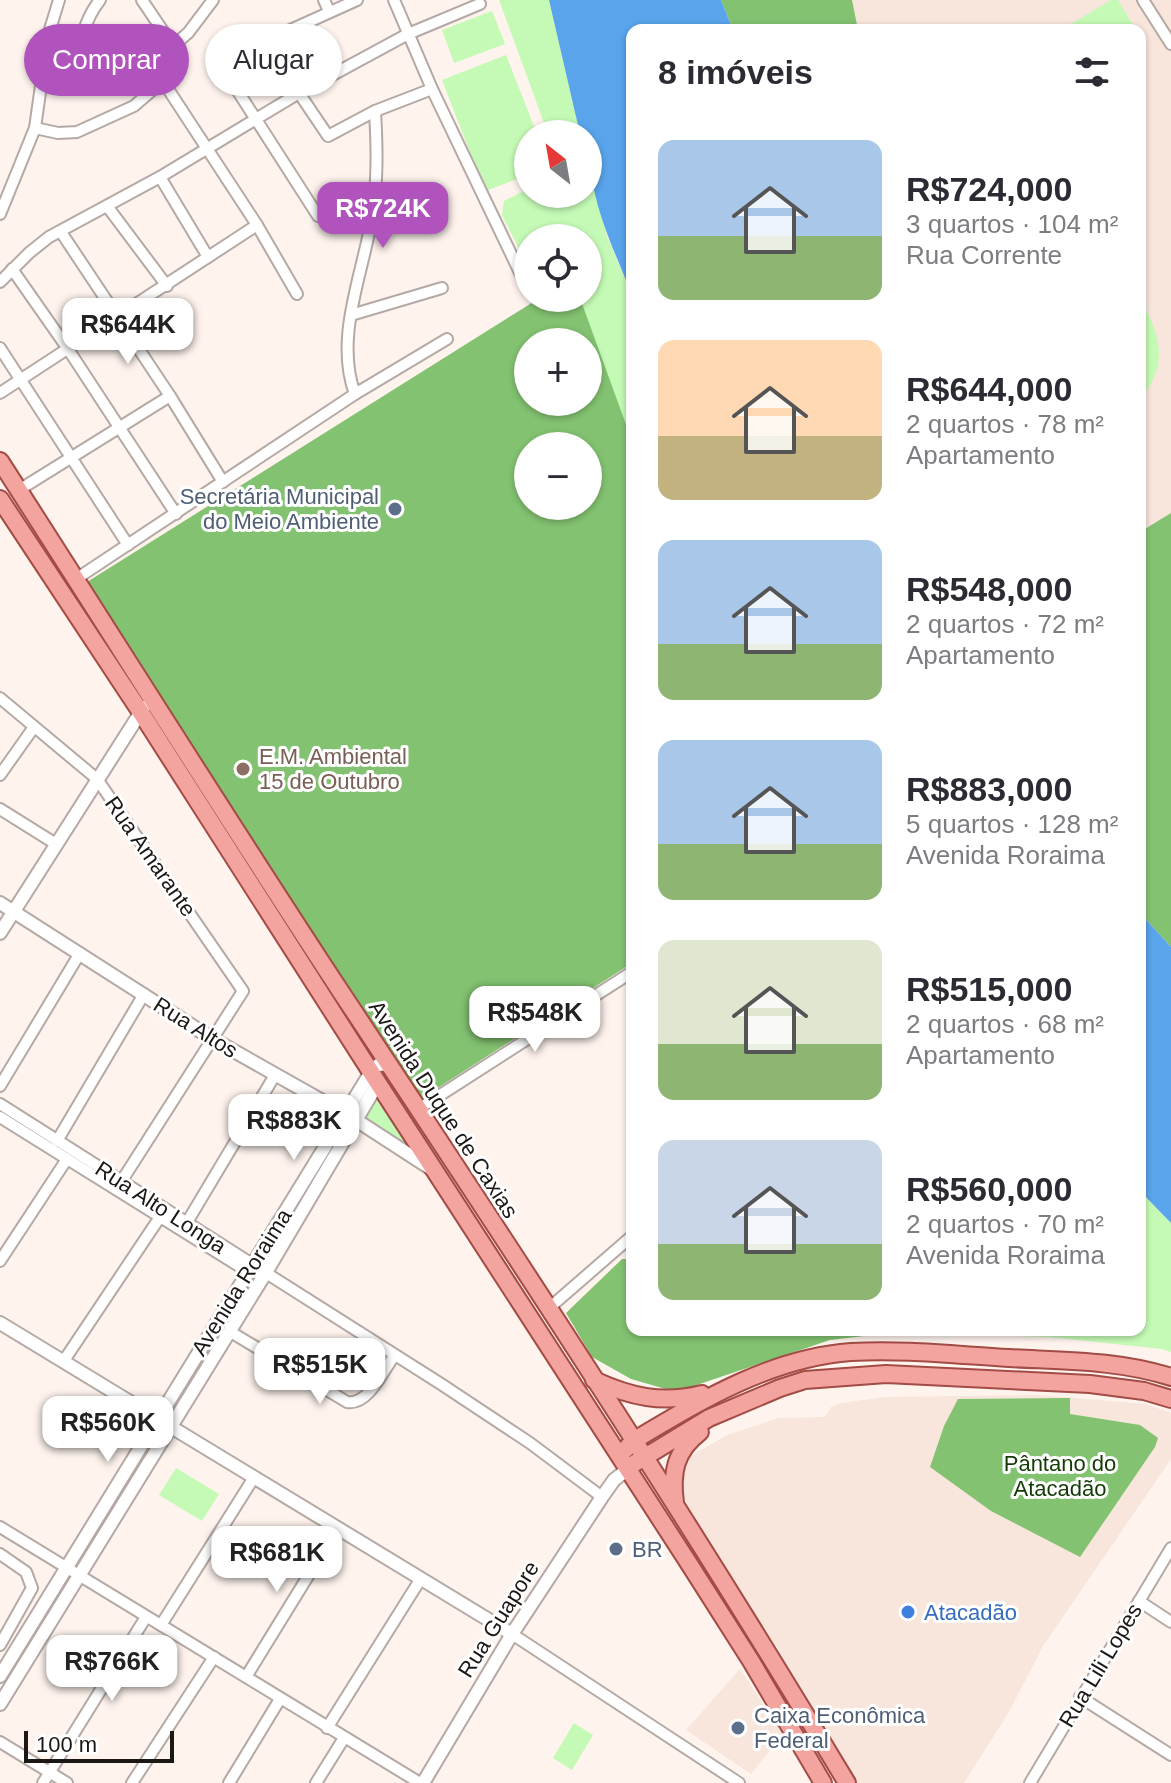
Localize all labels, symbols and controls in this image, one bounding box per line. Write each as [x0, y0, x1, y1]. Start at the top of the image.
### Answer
chip: Comprar [24, 24, 189, 96]
chip: Alugar [205, 24, 342, 96]
icon: filters [1070, 50, 1114, 94]
text: 8 imóveis [658, 53, 813, 91]
north arrow [514, 120, 602, 208]
map controls [514, 120, 602, 520]
text: R$724,000 [906, 170, 1072, 208]
icon: home [722, 172, 818, 268]
pin: R$724K [318, 182, 448, 250]
text: R$724K [335, 193, 431, 223]
text: 3 quartos · 104 m² [906, 209, 1118, 239]
button: locate [514, 224, 602, 312]
text: Rua Corrente [906, 240, 1062, 270]
pin: R$644K [63, 298, 193, 366]
text: R$644K [80, 309, 176, 339]
button: + [514, 328, 602, 416]
text: R$644,000 [906, 370, 1072, 408]
icon: home [722, 372, 818, 468]
text: 2 quartos · 78 m² [906, 409, 1104, 439]
button: − [514, 432, 602, 520]
text: Apartamento [906, 440, 1055, 470]
place label: Secretária Municipal do Meio Ambiente [180, 484, 379, 534]
marker: Secretária Municipal do Meio Ambiente [386, 500, 404, 518]
text: R$548,000 [906, 570, 1072, 608]
icon: home [722, 572, 818, 668]
text: 2 quartos · 72 m² [906, 609, 1104, 639]
text: Apartamento [906, 640, 1055, 670]
place label: E.M. Ambiental 15 de Outubro [259, 744, 407, 794]
marker: E.M. Ambiental 15 de Outubro [234, 760, 252, 778]
text: R$883,000 [906, 770, 1072, 808]
icon: home [722, 772, 818, 868]
street label: Rua Amarante [100, 792, 201, 921]
text: 5 quartos · 128 m² [906, 809, 1118, 839]
text: Avenida Roraima [906, 840, 1105, 870]
text: R$515,000 [906, 970, 1072, 1008]
icon: home [722, 972, 818, 1068]
pin: R$548K [470, 986, 600, 1054]
street label: Rua Altos [149, 992, 242, 1063]
street label: Avenida Duque de Caxias [364, 996, 523, 1223]
text: R$548K [487, 997, 583, 1027]
text: 2 quartos · 68 m² [906, 1009, 1104, 1039]
text: Apartamento [906, 1040, 1055, 1070]
pin: R$883K [229, 1094, 359, 1162]
text: R$883K [246, 1105, 342, 1135]
street label: Rua Alto Longa [91, 1156, 231, 1259]
text: R$560,000 [906, 1170, 1072, 1208]
icon: home [722, 1172, 818, 1268]
street label: Avenida Roraima [186, 1204, 297, 1360]
text: 2 quartos · 70 m² [906, 1209, 1104, 1239]
text: Avenida Roraima [906, 1240, 1105, 1270]
pin: R$515K [255, 1338, 385, 1406]
text: R$515K [272, 1349, 368, 1379]
pin: R$560K [43, 1396, 173, 1464]
text: R$560K [60, 1407, 156, 1437]
park label: Pântano do Atacadão [1004, 1451, 1116, 1501]
pin: R$681K [212, 1526, 342, 1594]
text: R$681K [229, 1537, 325, 1567]
place label: BR [632, 1537, 663, 1562]
marker: BR [607, 1540, 625, 1558]
street label: Rua Guapore [453, 1557, 544, 1682]
street label: Rua Lili Lopes [1054, 1599, 1147, 1731]
place label: Atacadão [924, 1600, 1017, 1625]
marker: Atacadão [899, 1603, 917, 1621]
pin: R$766K [47, 1635, 177, 1703]
text: R$766K [64, 1646, 160, 1676]
place label: Caixa Econômica Federal [754, 1703, 926, 1753]
marker: Caixa Econômica Federal [729, 1719, 747, 1737]
scale bar [24, 1727, 174, 1763]
text: 100 m [36, 1732, 97, 1757]

